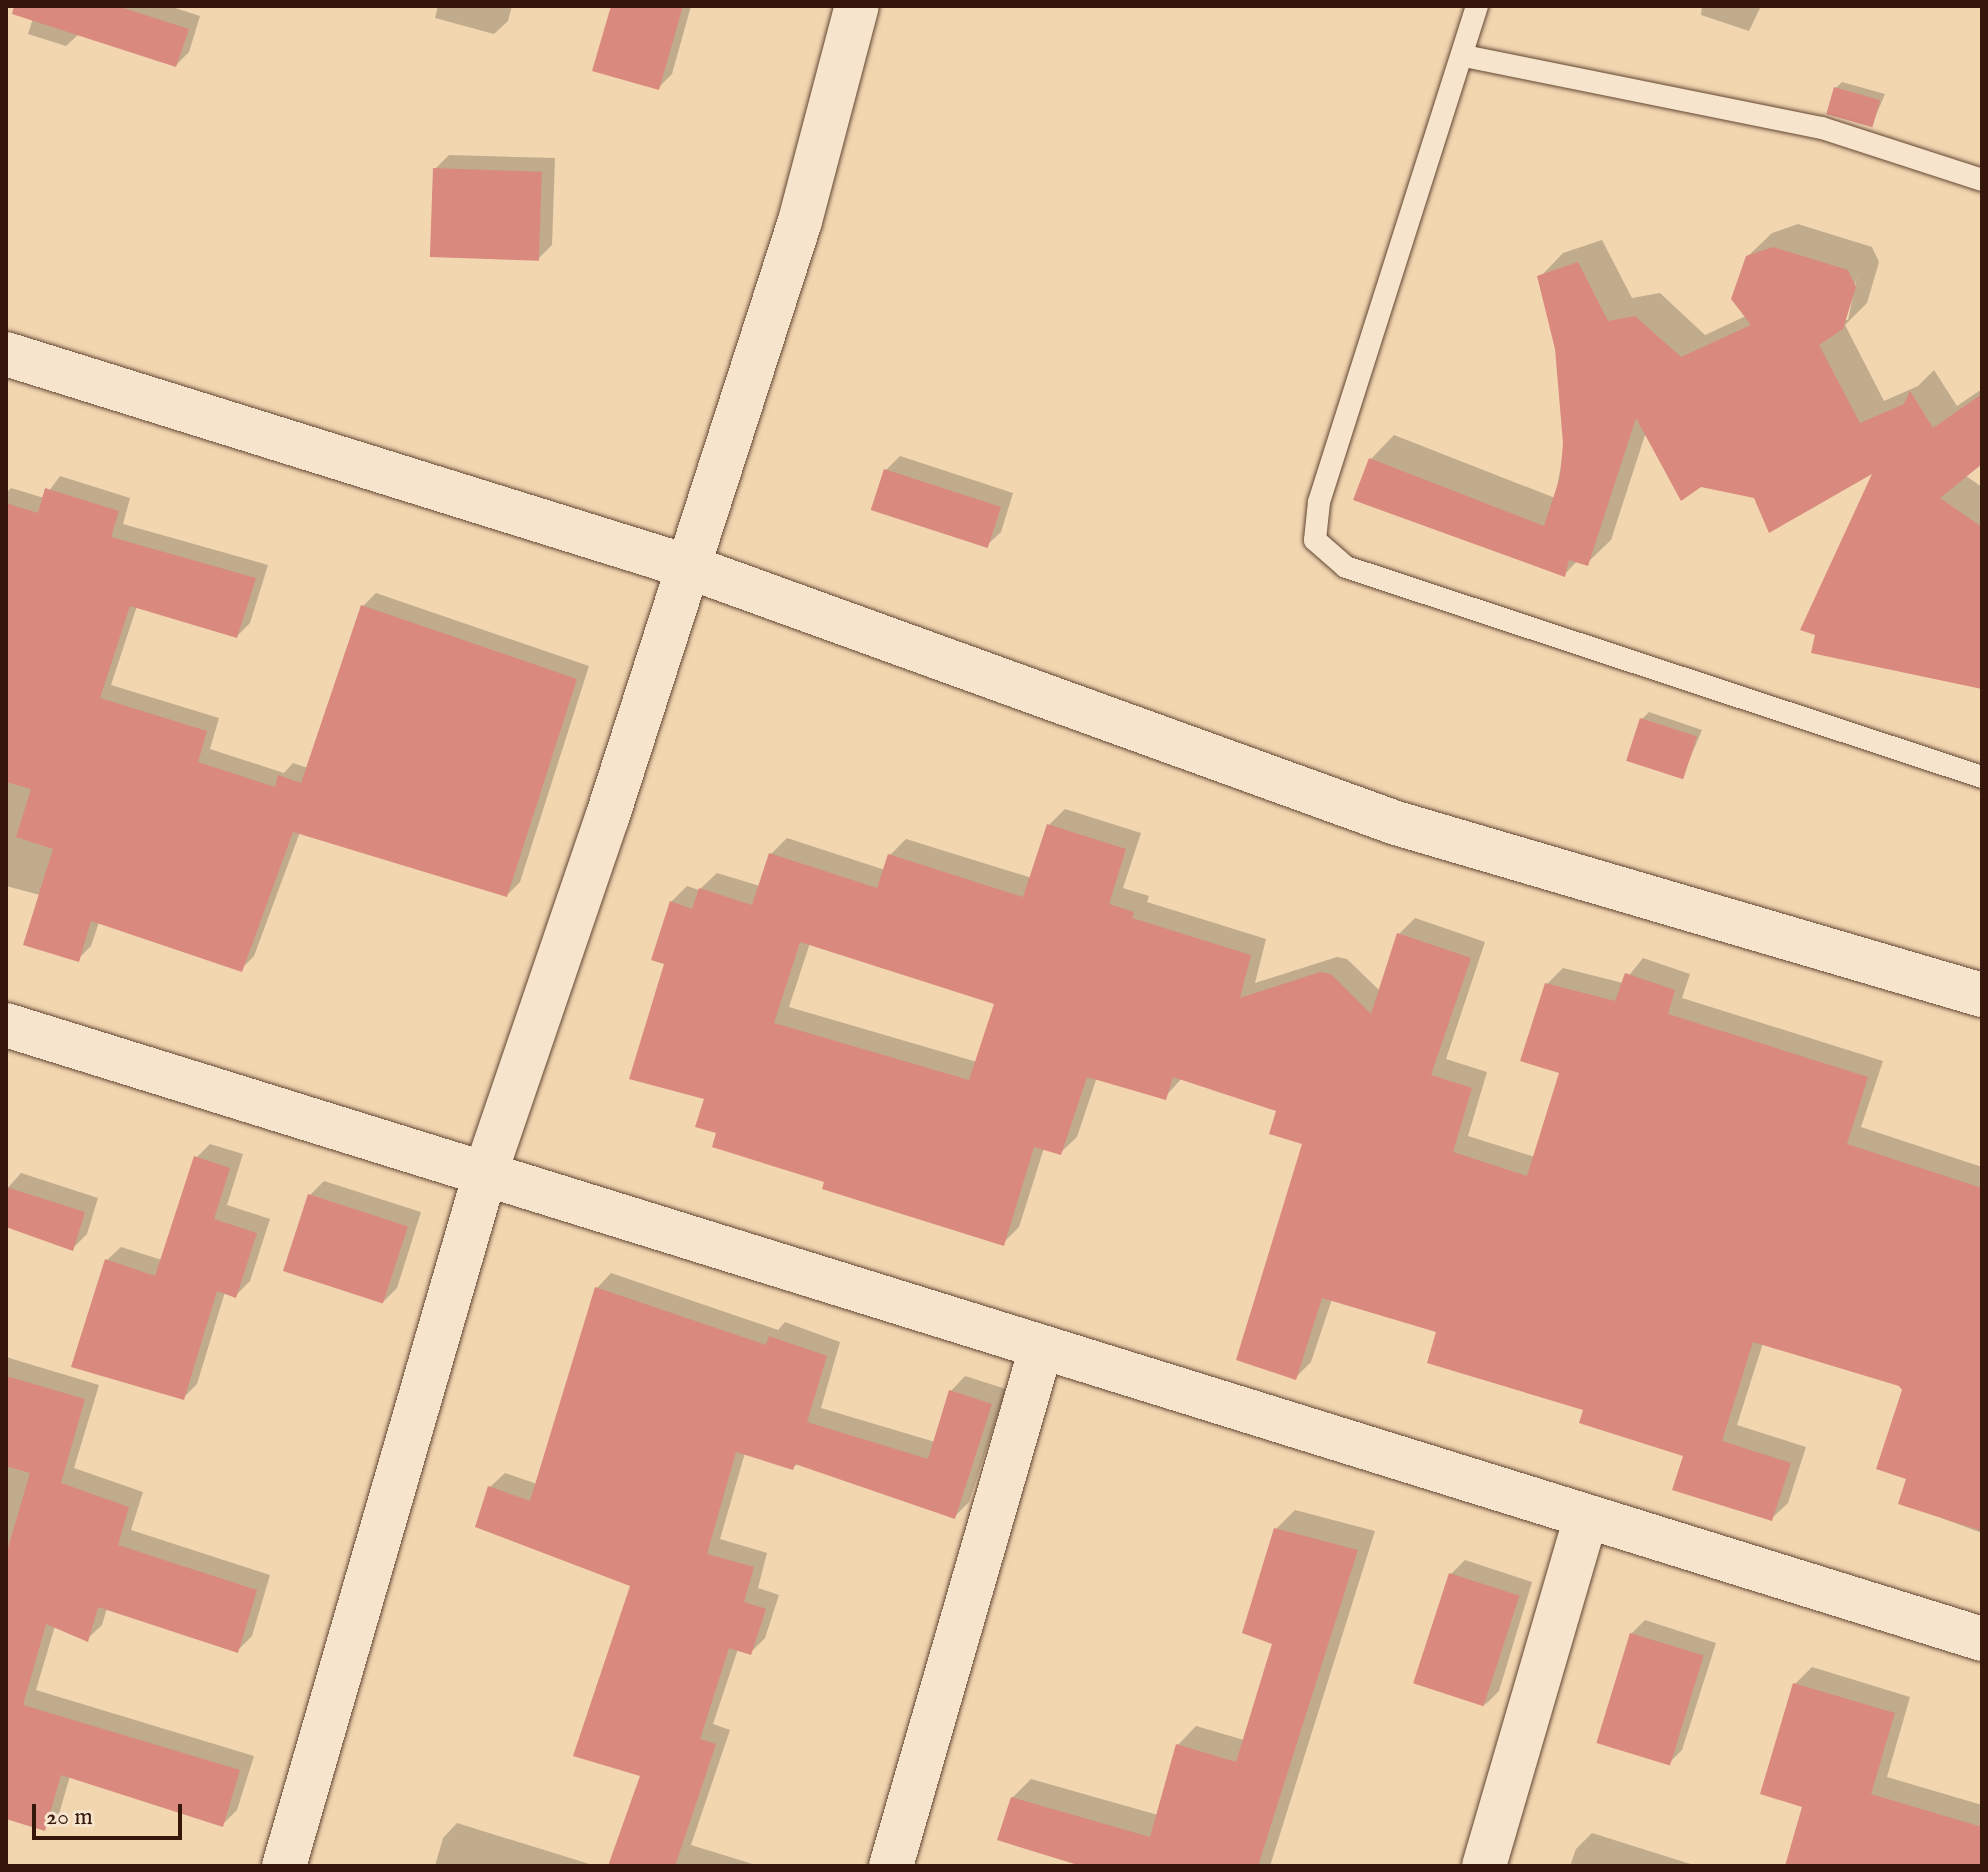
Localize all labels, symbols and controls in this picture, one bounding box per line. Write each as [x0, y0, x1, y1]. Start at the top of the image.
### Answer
scale bar [36, 1788, 186, 1838]
text: 20 m [46, 1802, 93, 1833]

